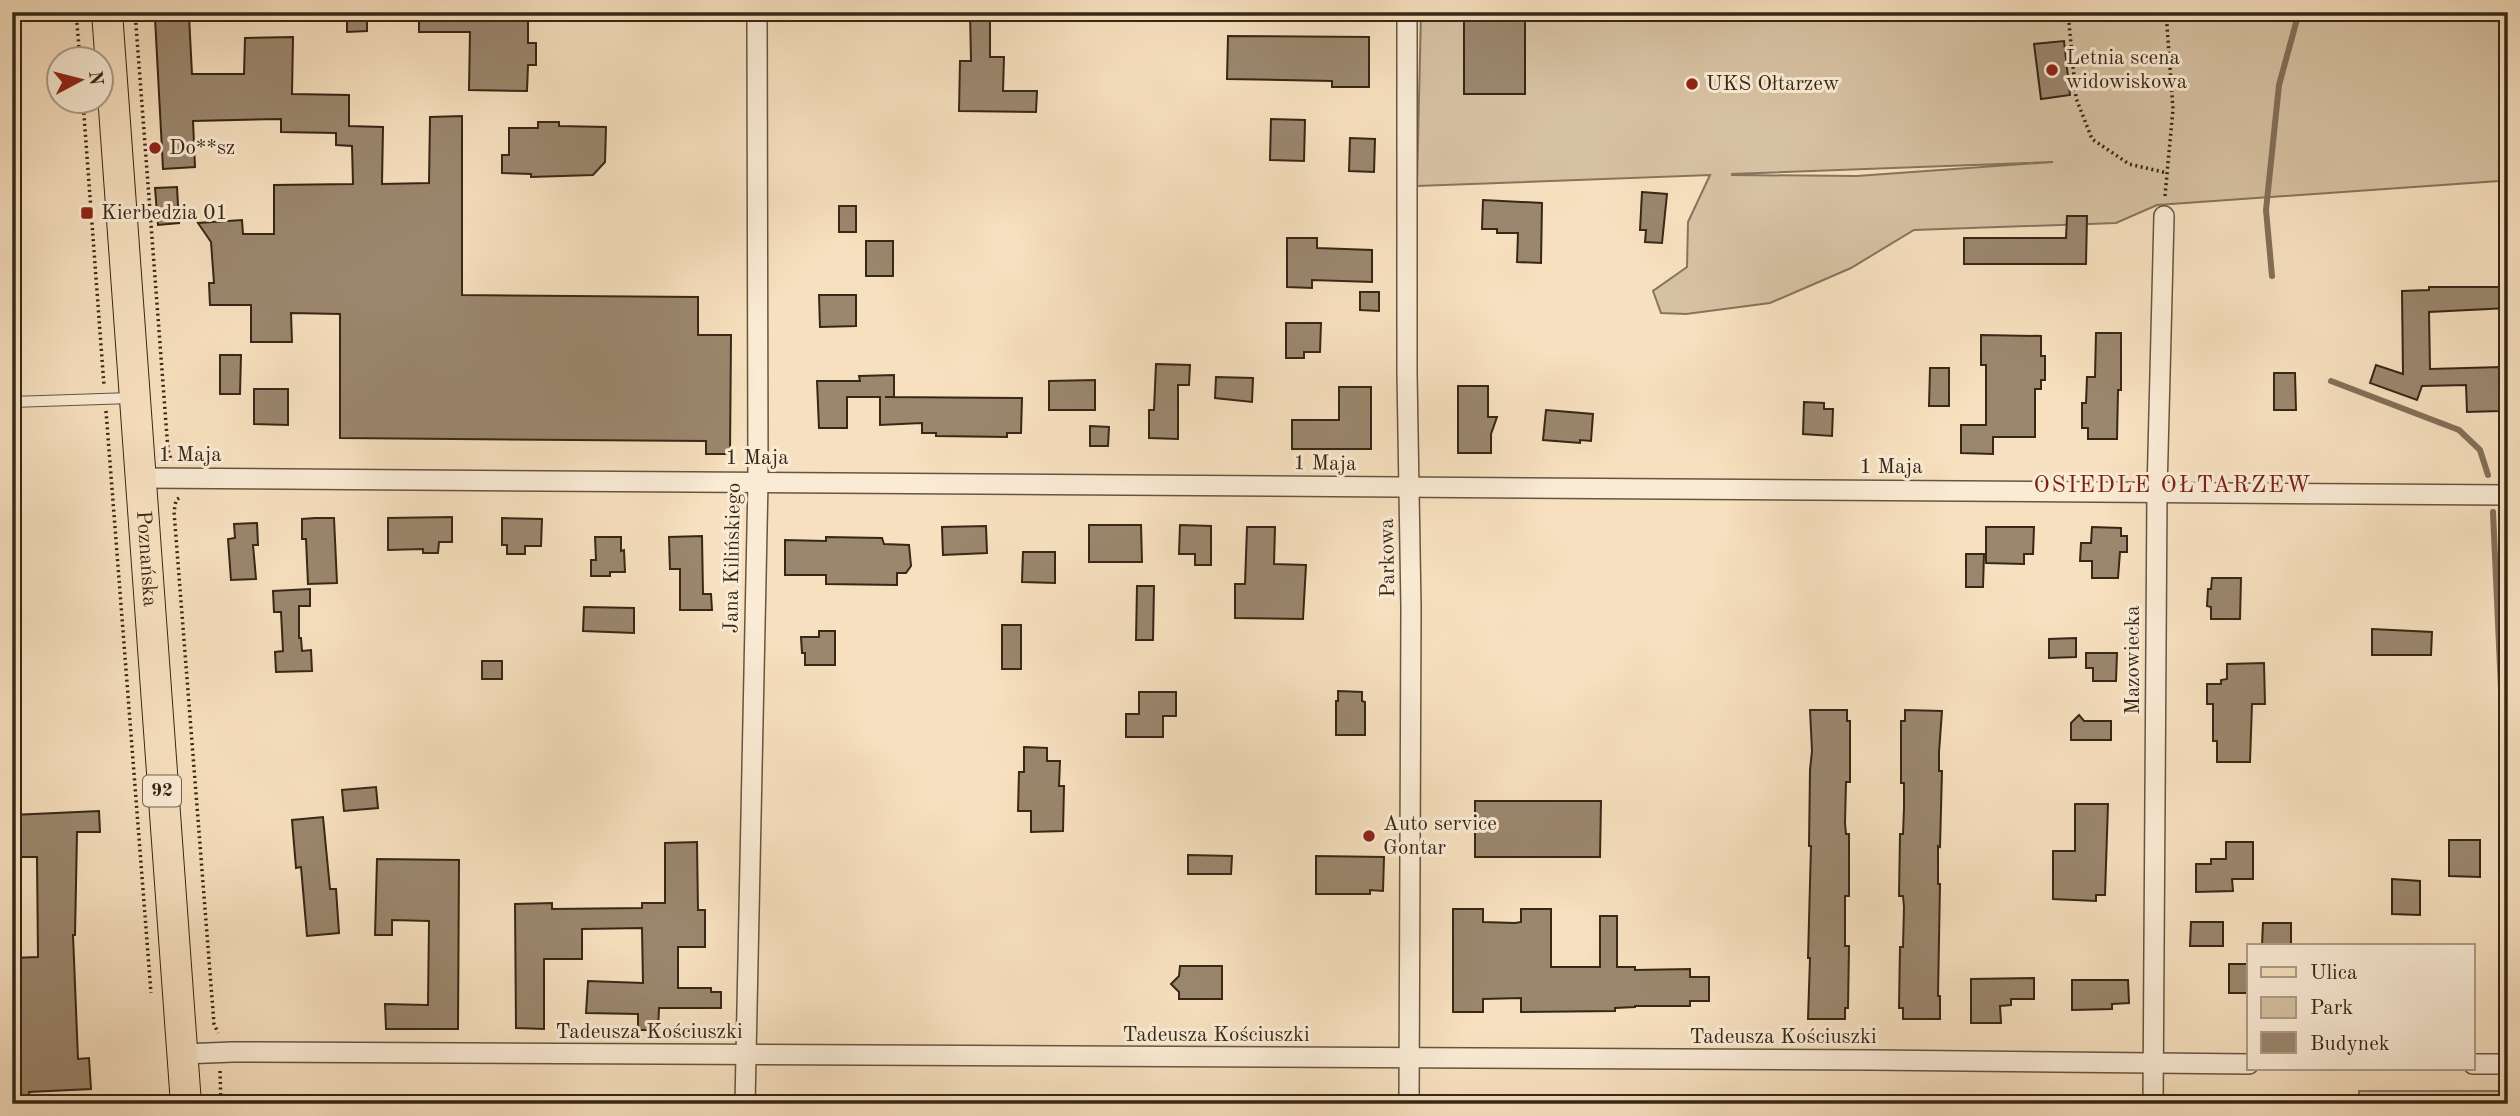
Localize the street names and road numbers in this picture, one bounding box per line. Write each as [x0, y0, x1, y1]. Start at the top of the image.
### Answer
street label: 1 Maja [158, 445, 222, 466]
street label: 1 Maja [725, 448, 789, 469]
street label: 1 Maja [1293, 453, 1357, 475]
street label: 1 Maja [1859, 457, 1923, 478]
street label: Jana Kilińskiego [721, 483, 745, 633]
street label: Poznańska [133, 510, 160, 607]
street label: Parkowa [1377, 518, 1399, 598]
street label: Mazowiecka [2123, 605, 2144, 715]
road number: 92 [143, 776, 181, 806]
street label: Tadeusza Kościuszki [555, 1022, 743, 1043]
street label: Tadeusza Kościuszki [1122, 1025, 1310, 1046]
street label: Tadeusza Kościuszki [1689, 1027, 1877, 1048]

